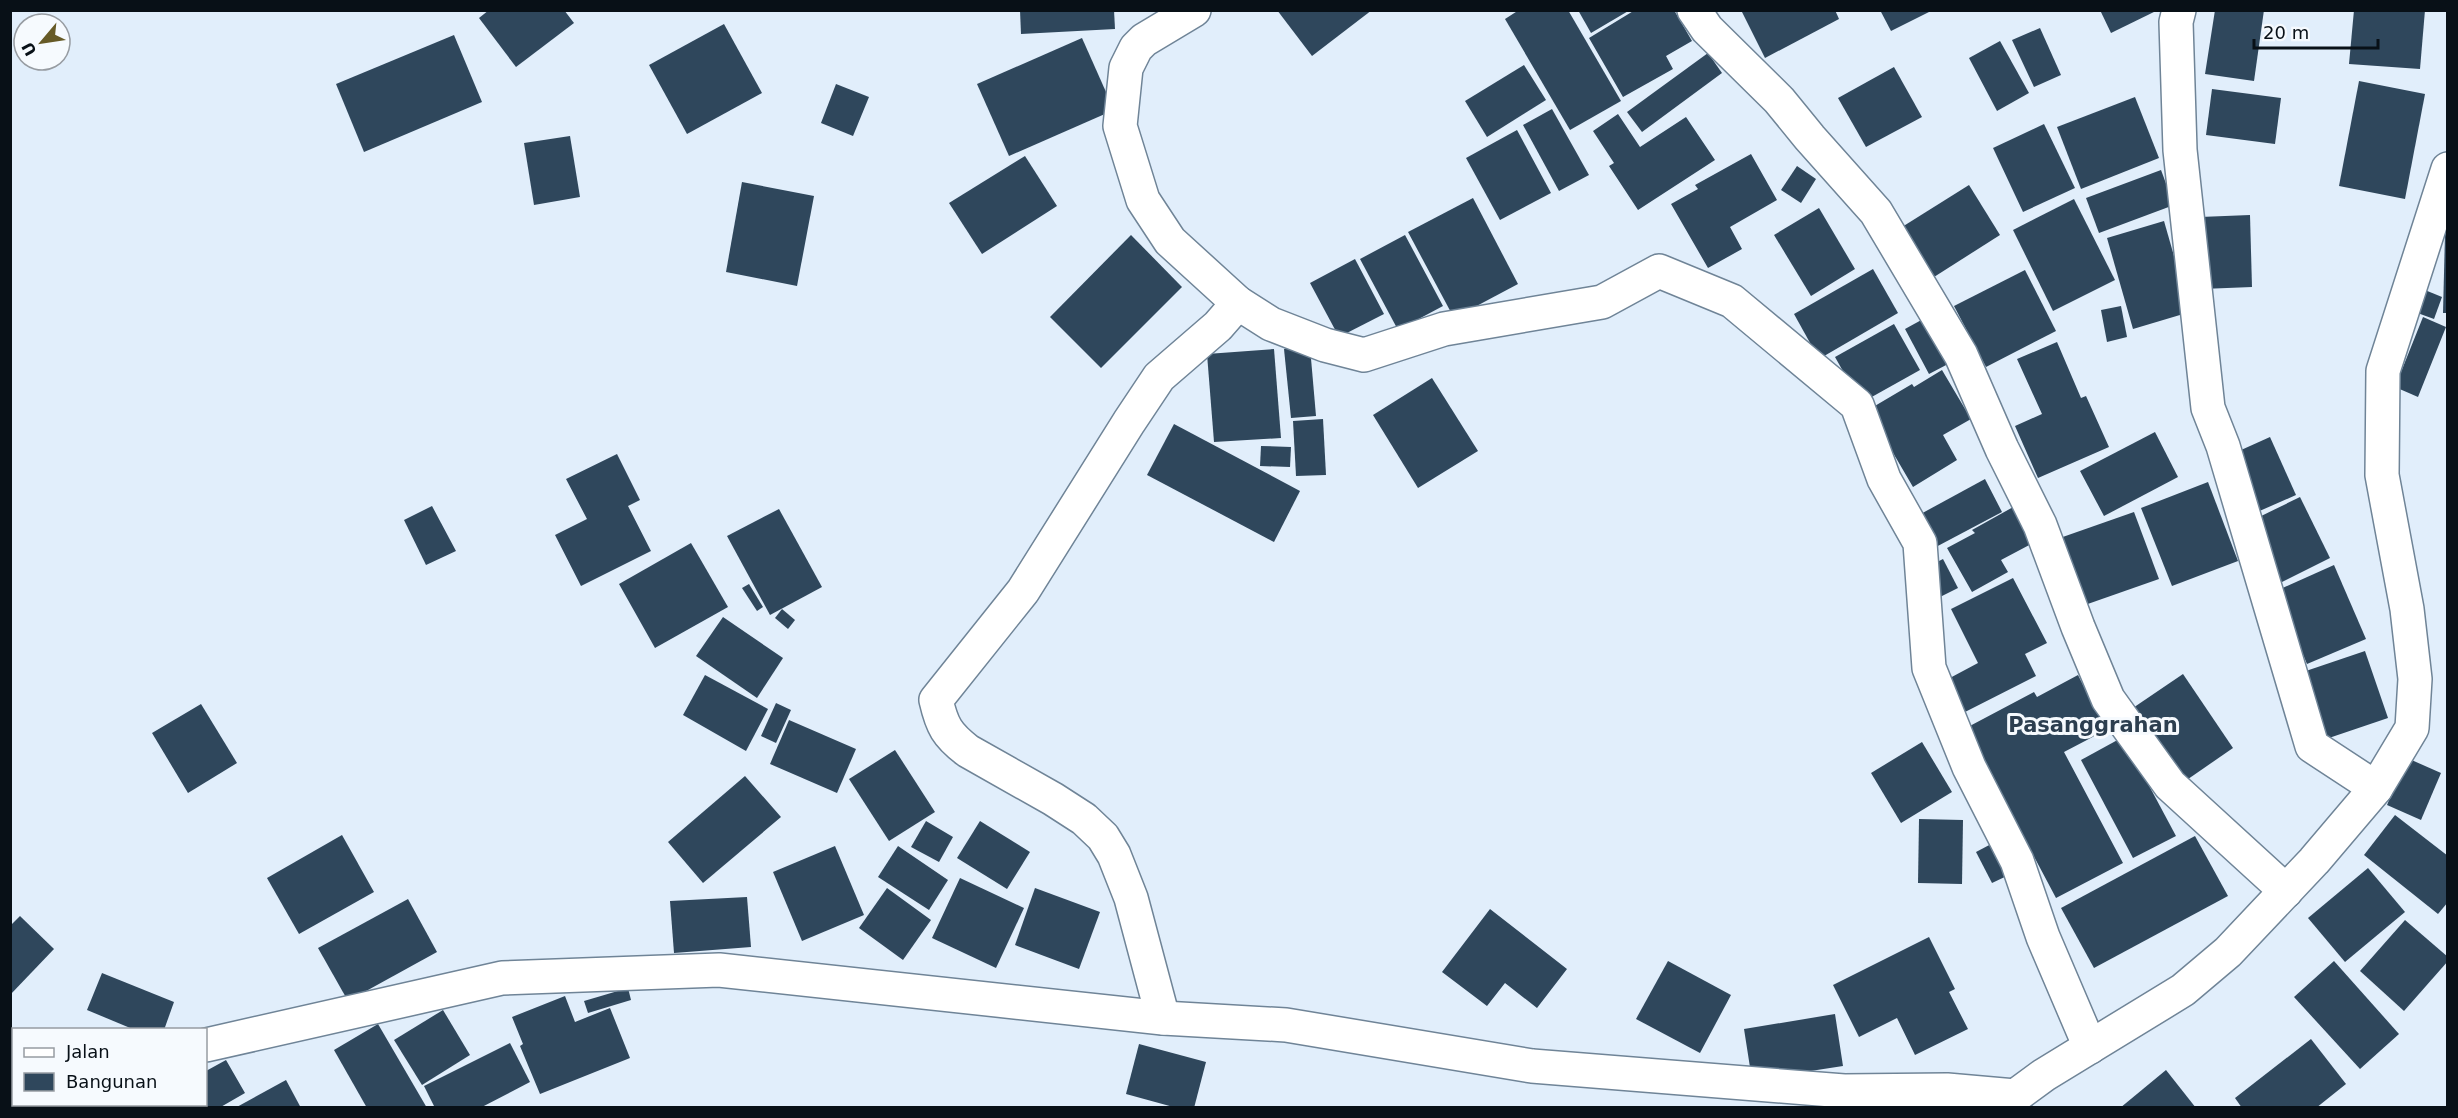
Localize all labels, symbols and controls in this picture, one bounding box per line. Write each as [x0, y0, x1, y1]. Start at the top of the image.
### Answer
north arrow [12, 12, 72, 72]
scale bar [2254, 12, 2378, 50]
text: 20 m [2263, 22, 2309, 43]
text: U [18, 39, 41, 59]
district label: Pasanggrahan [2008, 713, 2178, 737]
legend [12, 1028, 207, 1106]
text: Jalan [65, 1041, 110, 1062]
text: Bangunan [66, 1071, 157, 1092]

